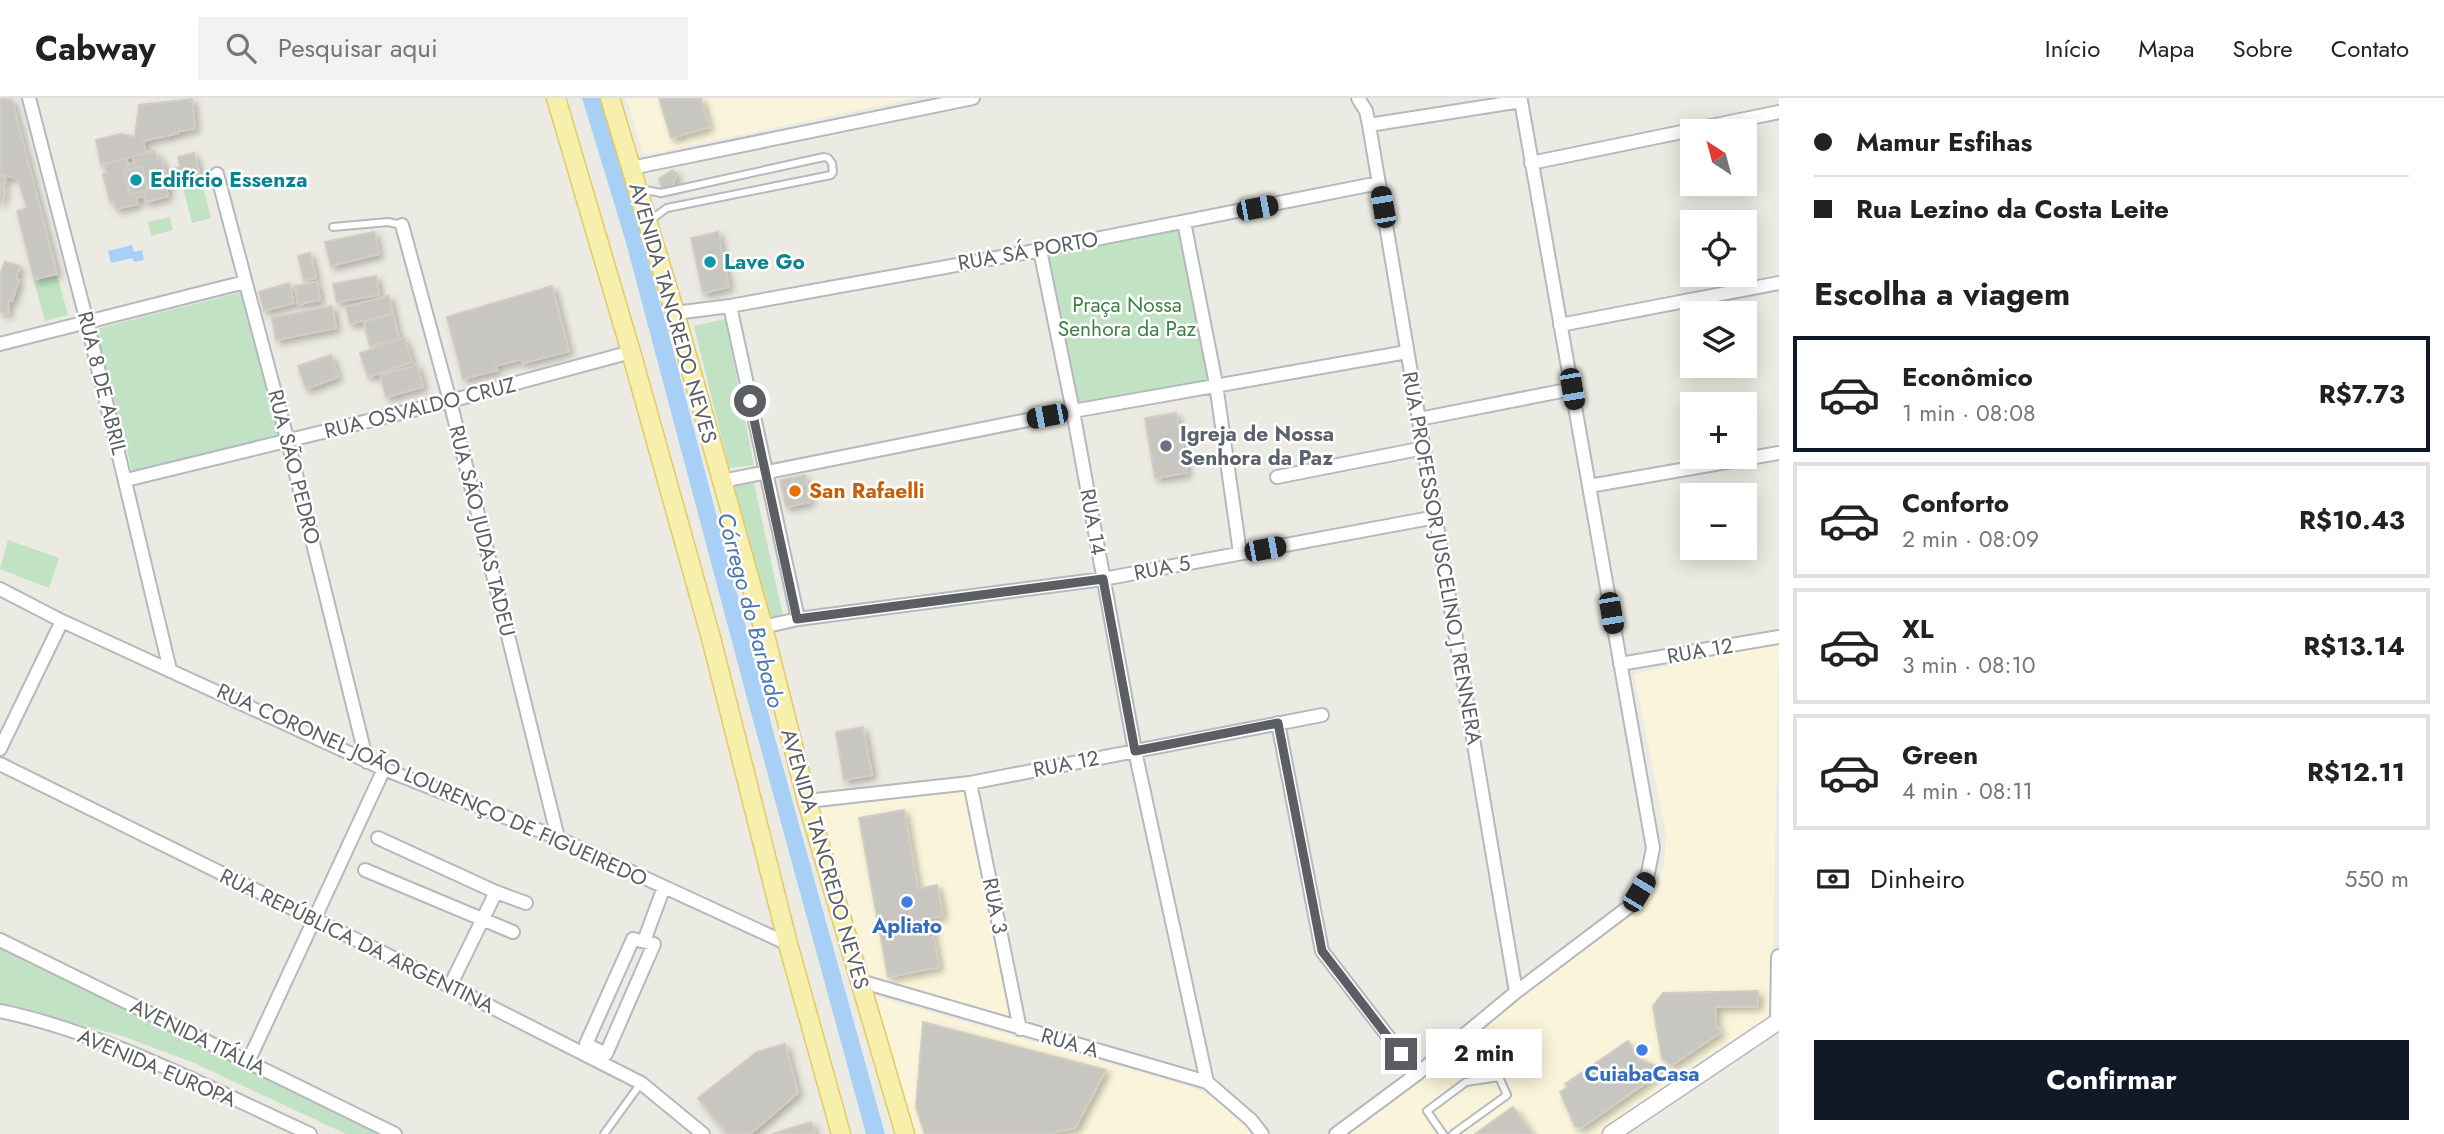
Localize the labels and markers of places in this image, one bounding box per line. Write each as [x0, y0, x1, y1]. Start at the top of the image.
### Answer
place label: Edifício Essenza [150, 165, 308, 195]
marker: Edifício Essenza [128, 172, 144, 188]
place label: Lave Go [724, 247, 805, 277]
marker: Lave Go [702, 254, 718, 270]
place label: Igreja de Nossa Senhora da Paz [1180, 419, 1334, 473]
marker: Igreja de Nossa Senhora da Paz [1158, 438, 1174, 454]
place label: San Rafaelli [809, 476, 924, 506]
marker: San Rafaelli [787, 483, 803, 499]
marker: Apliato [899, 894, 915, 910]
place label: Apliato [871, 911, 942, 941]
marker: CuiabaCasa [1634, 1042, 1650, 1058]
place label: CuiabaCasa [1584, 1059, 1700, 1089]

